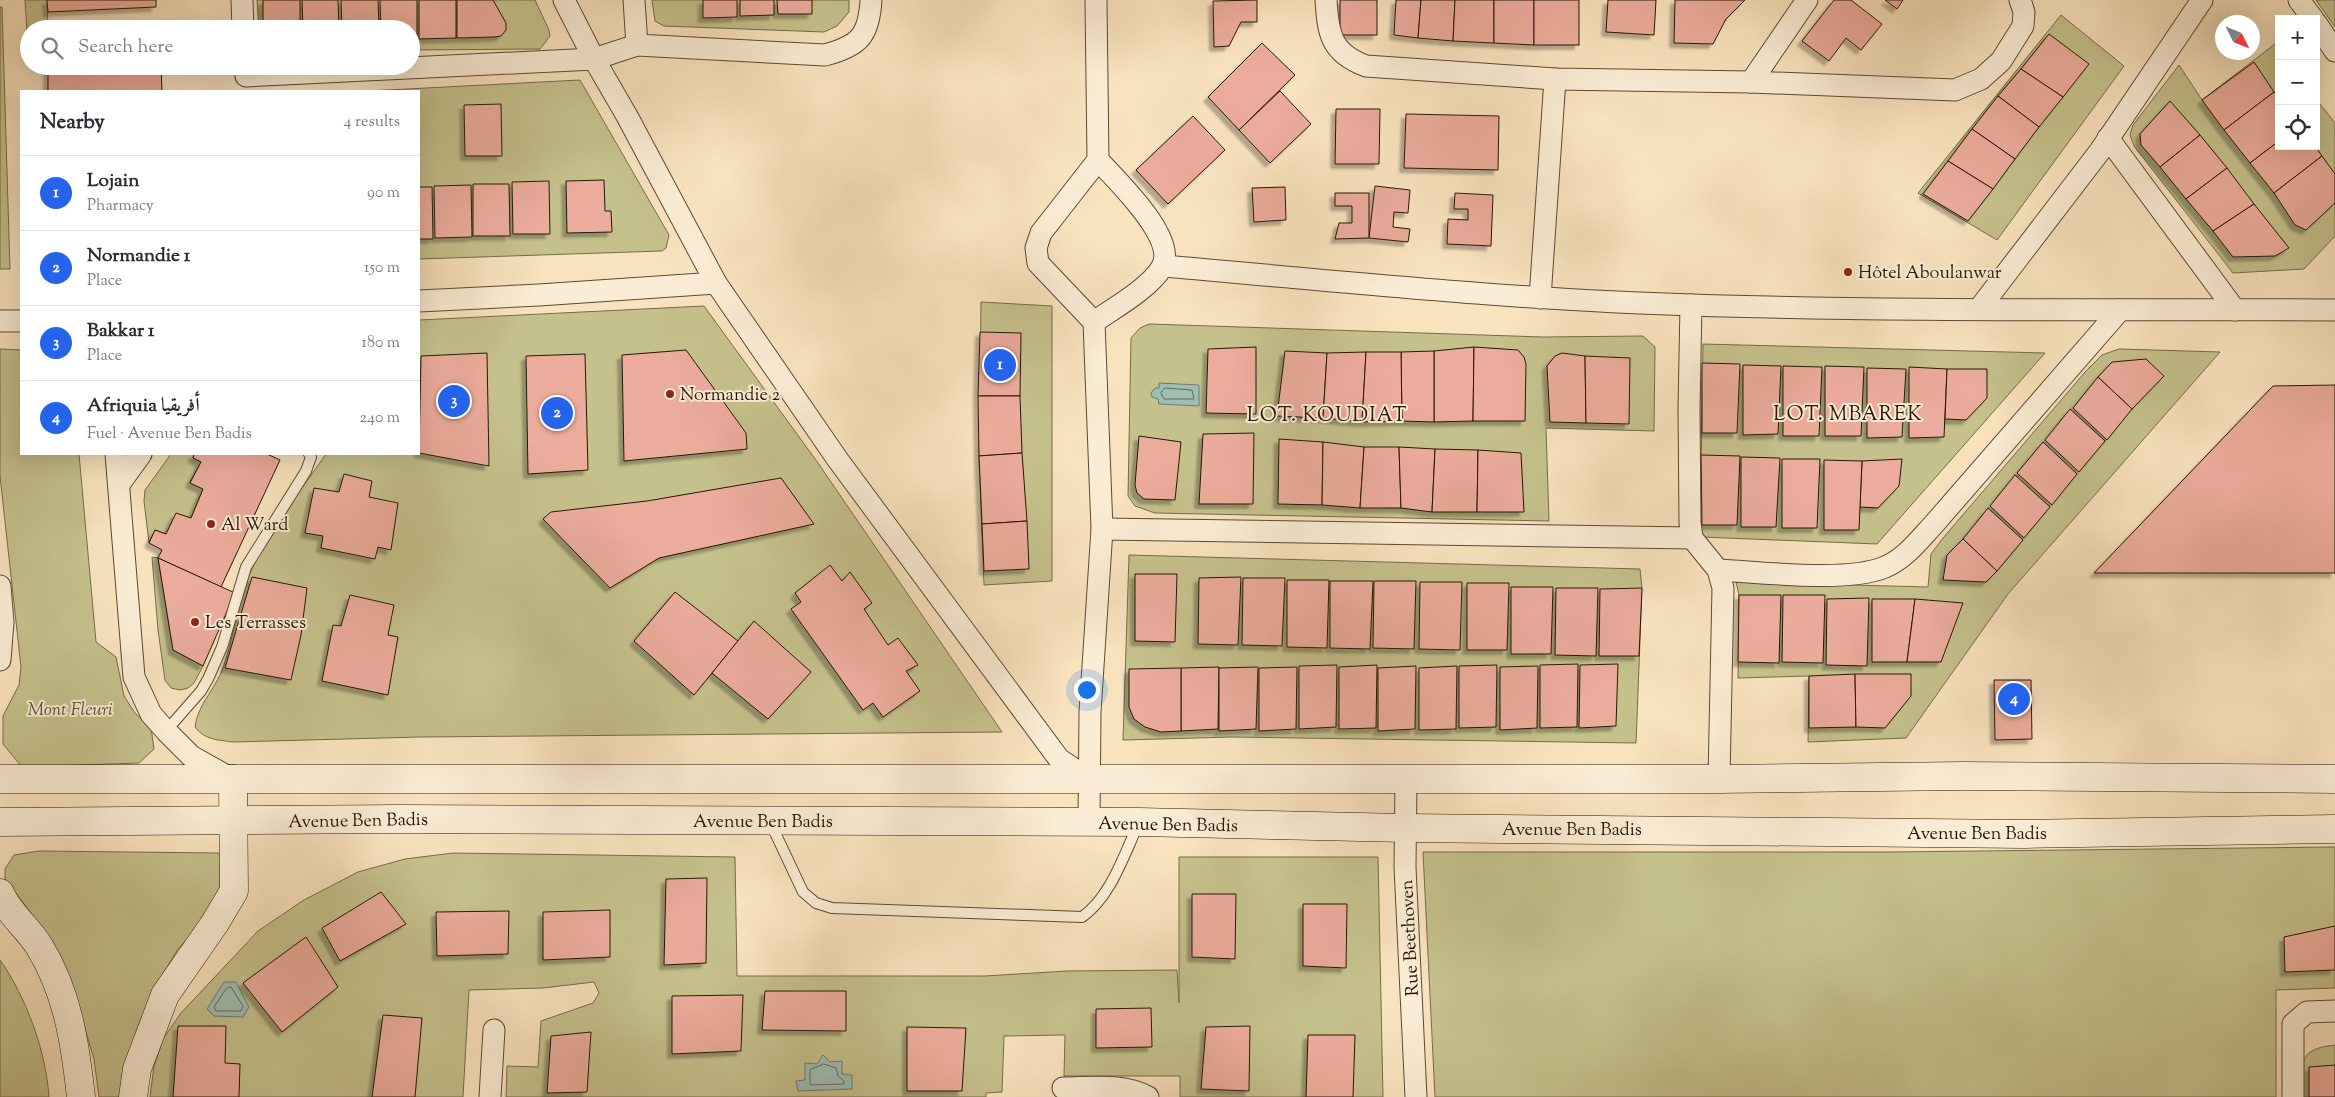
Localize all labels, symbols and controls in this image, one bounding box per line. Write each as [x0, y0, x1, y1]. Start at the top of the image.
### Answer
north arrow [2215, 15, 2260, 60]
map controls [2275, 15, 2320, 150]
button: + [2275, 15, 2320, 60]
search box [20, 20, 420, 75]
icon: search [38, 34, 66, 62]
text: Search here [78, 34, 173, 61]
button: − [2275, 60, 2320, 105]
button: locate [2275, 105, 2320, 150]
text: Nearby [40, 108, 105, 138]
text: 4 results [344, 111, 400, 134]
text: Lojain [87, 168, 139, 195]
text: 1 [53, 182, 59, 205]
text: 90 m [367, 182, 400, 205]
text: Pharmacy [87, 195, 154, 218]
text: Normandie 1 [87, 243, 190, 270]
text: 2 [52, 257, 60, 280]
text: 150 m [364, 257, 400, 280]
place label: Hôtel Aboulanwar [1858, 261, 2002, 287]
marker: Hôtel Aboulanwar [1842, 266, 1854, 278]
text: Place [87, 270, 122, 293]
text: Bakkar 1 [87, 318, 155, 345]
text: 3 [53, 332, 59, 355]
text: 180 m [361, 332, 400, 355]
text: Place [87, 345, 122, 368]
pin: 1 [984, 346, 1016, 384]
pin: 3 [438, 382, 470, 420]
place label: Normandie 2 [680, 383, 781, 409]
marker: Normandie 2 [664, 388, 676, 400]
text: Afriquia أفريقيا [87, 393, 200, 420]
pin: 2 [541, 394, 573, 432]
district label: LOT. MBAREK [1773, 401, 1923, 430]
district label: LOT. KOUDIAT [1247, 402, 1407, 431]
text: 4 [52, 407, 60, 430]
text: 240 m [359, 407, 400, 430]
text: Fuel · Avenue Ben Badis [87, 423, 252, 446]
place label: Al Ward [221, 513, 288, 539]
marker: Al Ward [205, 518, 217, 530]
place label: Les Terrasses [205, 611, 306, 637]
marker: Les Terrasses [189, 616, 201, 628]
your location [1074, 677, 1100, 703]
pin: 4 [1998, 680, 2030, 718]
park label: Mont Fleuri [27, 698, 113, 724]
street label: Avenue Ben Badis [288, 808, 428, 836]
street label: Avenue Ben Badis [693, 810, 833, 836]
street label: Avenue Ben Badis [1098, 812, 1238, 840]
street label: Avenue Ben Badis [1502, 818, 1642, 844]
street label: Avenue Ben Badis [1907, 822, 2047, 848]
street label: Rue Beethoven [1395, 879, 1427, 997]

